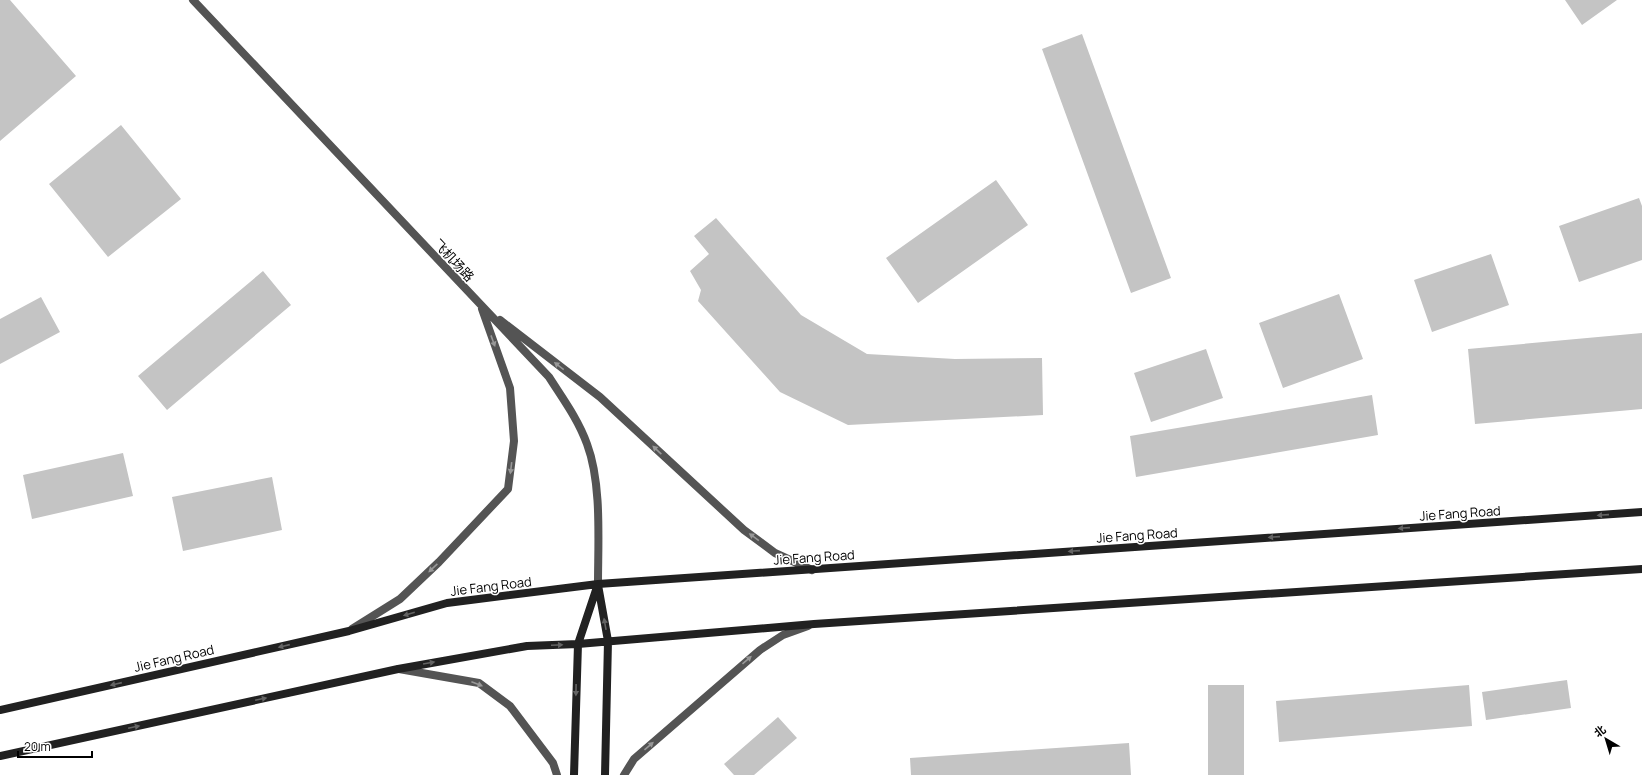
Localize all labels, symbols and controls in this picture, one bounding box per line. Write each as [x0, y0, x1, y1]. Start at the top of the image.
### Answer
street label: 飞机场路 [430, 235, 478, 285]
one-way arrow [491, 336, 497, 348]
one-way arrow [553, 361, 564, 370]
one-way arrow [652, 445, 662, 455]
one-way arrow [508, 462, 514, 474]
street label: Jie Fang Road [1419, 501, 1501, 525]
one-way arrow [1597, 511, 1609, 518]
street label: Jie Fang Road [1096, 523, 1178, 547]
one-way arrow [1398, 525, 1410, 532]
one-way arrow [749, 533, 759, 541]
one-way arrow [1268, 534, 1280, 541]
street label: Jie Fang Road [773, 545, 855, 569]
one-way arrow [1068, 548, 1080, 555]
one-way arrow [428, 563, 438, 573]
street label: Jie Fang Road [449, 572, 533, 600]
one-way arrow [403, 611, 416, 617]
one-way arrow [602, 618, 608, 630]
street label: Jie Fang Road [132, 640, 216, 676]
one-way arrow [551, 641, 564, 648]
one-way arrow [277, 643, 290, 649]
one-way arrow [742, 656, 753, 665]
one-way arrow [423, 660, 435, 666]
one-way arrow [110, 681, 122, 687]
one-way arrow [472, 682, 484, 688]
one-way arrow [573, 684, 580, 696]
one-way arrow [255, 695, 267, 701]
north arrow [1586, 719, 1626, 759]
text: 北 [1591, 721, 1608, 740]
one-way arrow [128, 723, 140, 729]
scale bar [18, 733, 92, 759]
text: 20 m [24, 738, 51, 755]
one-way arrow [645, 742, 654, 751]

